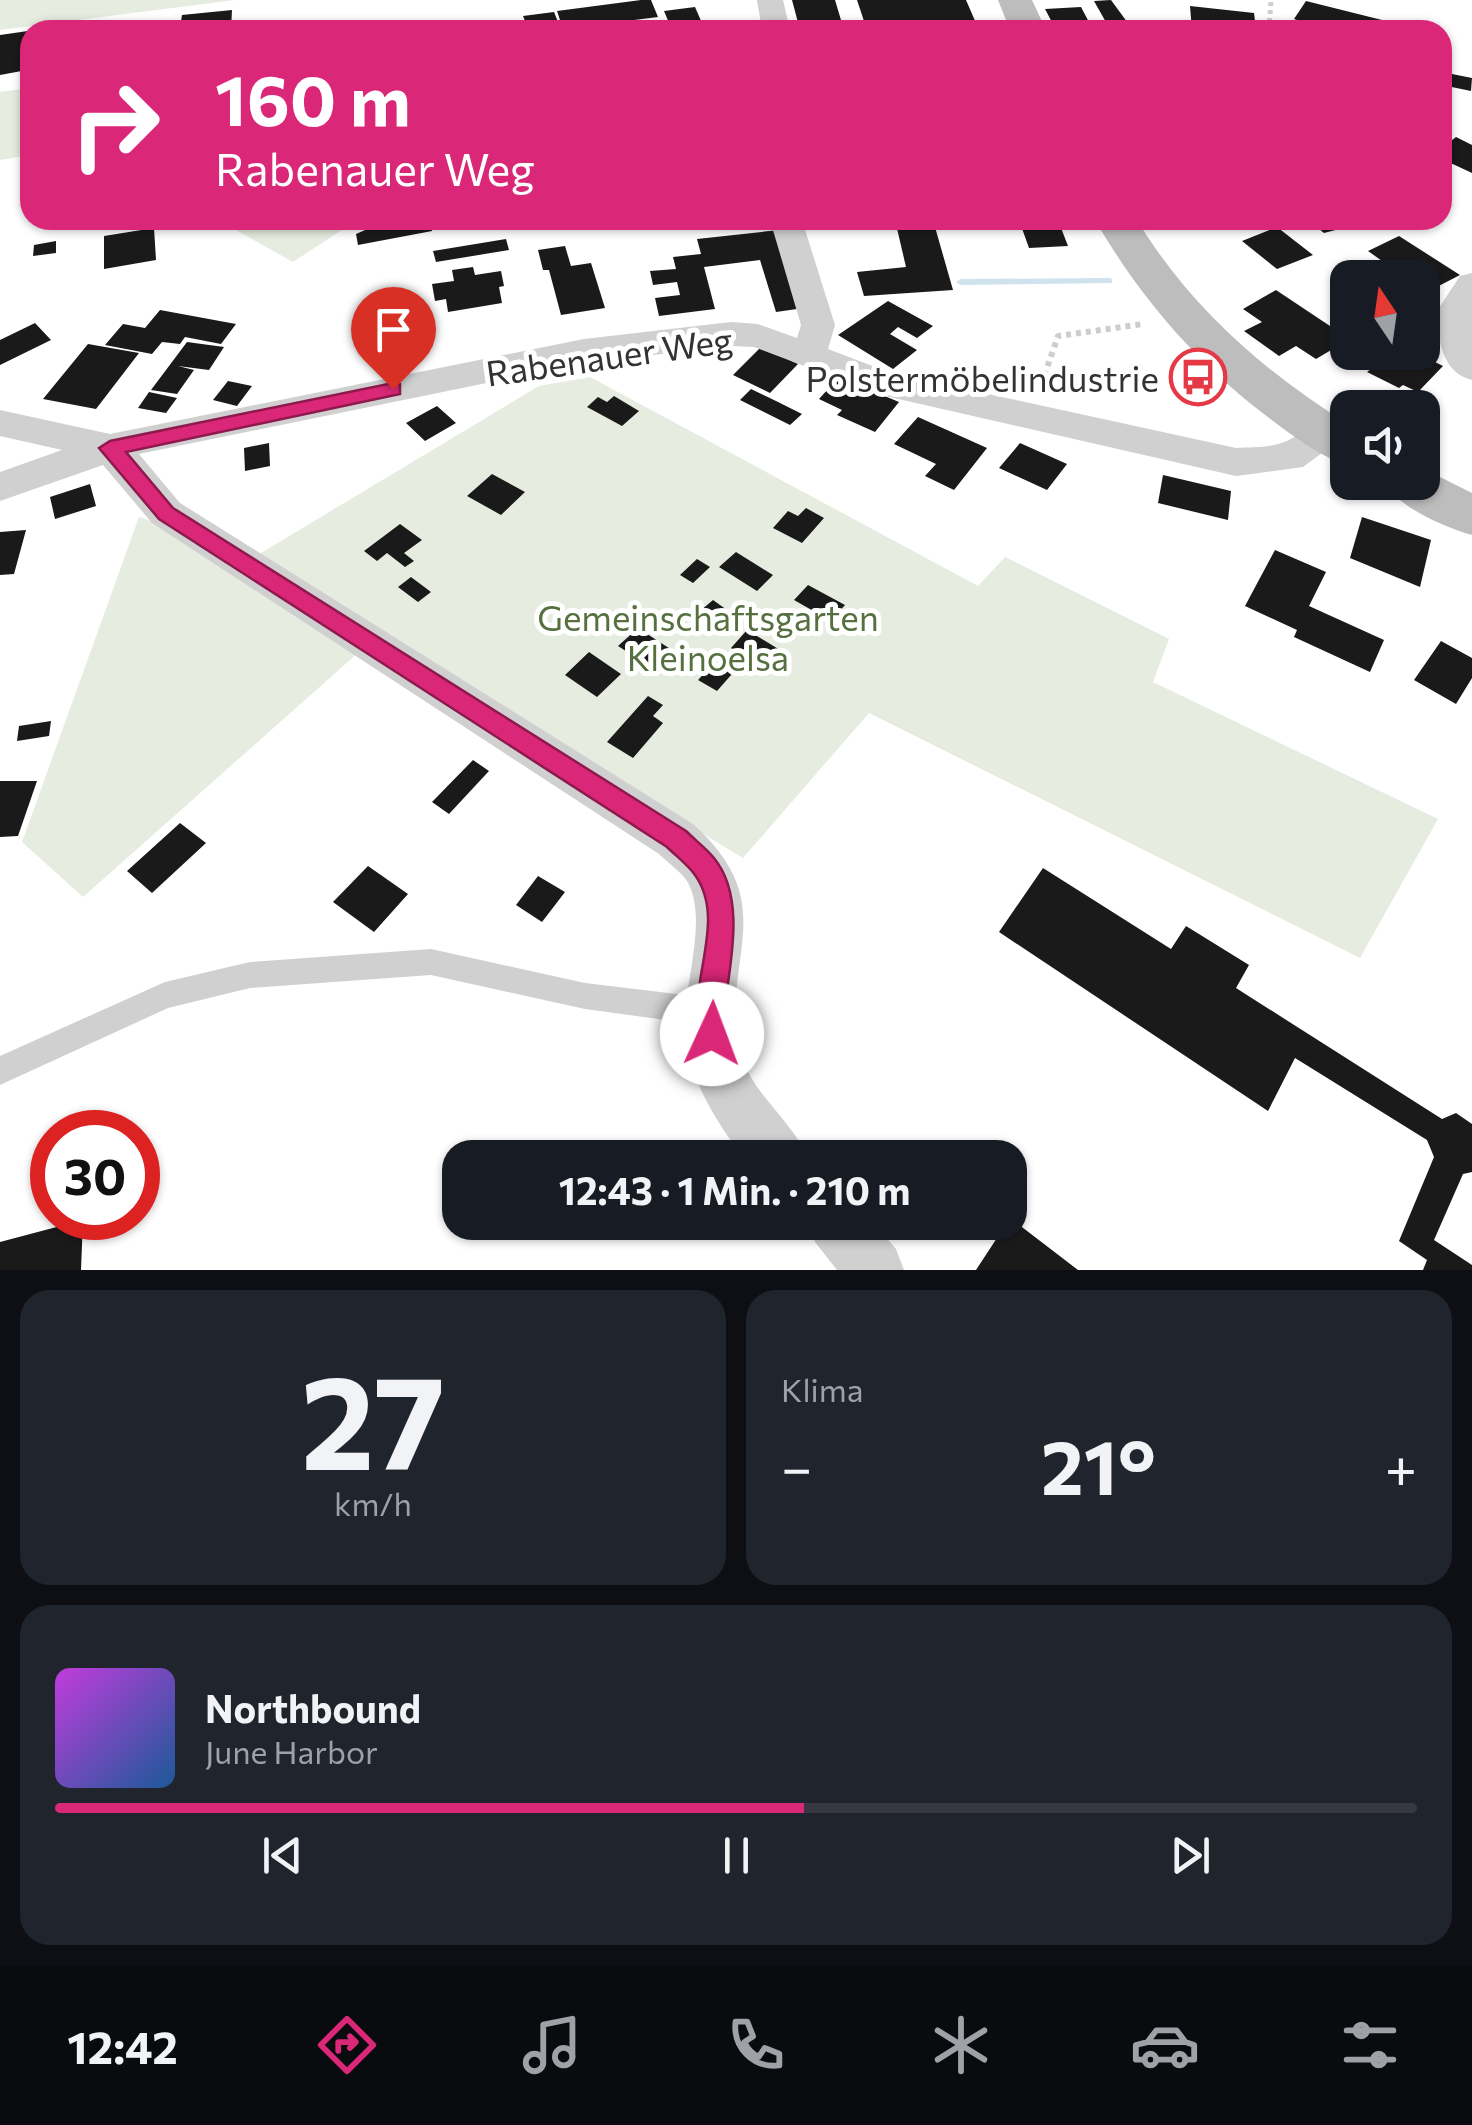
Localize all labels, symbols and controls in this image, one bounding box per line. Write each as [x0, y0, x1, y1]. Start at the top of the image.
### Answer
text: 160 m [215, 55, 411, 140]
icon: right [50, 60, 180, 190]
text: Rabenauer Weg [215, 140, 535, 195]
north arrow [1330, 260, 1440, 370]
map controls [1330, 260, 1440, 500]
pin [351, 287, 436, 390]
icon: arrive [366, 302, 421, 357]
street label: Rabenauer Weg [483, 316, 735, 394]
bus stop icon: Polstermöbelindustrie [1168, 347, 1228, 407]
place label: Polstermöbelindustrie [806, 356, 1159, 399]
button: sound [1330, 390, 1440, 500]
park label: Gemeinschaftsgarten Kleinoelsa [537, 595, 879, 678]
position arrow [660, 982, 764, 1086]
speed limit sign: 30 [30, 1110, 160, 1240]
text: 12:43 · 1 Min. · 210 m [559, 1166, 910, 1213]
text: 27 [301, 1338, 445, 1497]
text: Klima [781, 1369, 863, 1409]
text: 21° [1041, 1419, 1156, 1510]
text: − [781, 1432, 812, 1499]
text: + [1385, 1432, 1417, 1499]
text: km/h [334, 1483, 412, 1523]
text: Northbound [205, 1684, 421, 1731]
text: June Harbor [205, 1731, 378, 1771]
icon: previous [255, 1828, 310, 1883]
icon: pause [709, 1828, 764, 1883]
icon: next [1163, 1828, 1218, 1883]
icon: directions [312, 2010, 382, 2080]
icon: music [517, 2010, 587, 2080]
icon: phone [721, 2010, 791, 2080]
icon: climate [926, 2010, 996, 2080]
icon: car [1130, 2010, 1200, 2080]
icon: filters [1335, 2010, 1405, 2080]
text: 12:42 [67, 2018, 178, 2073]

